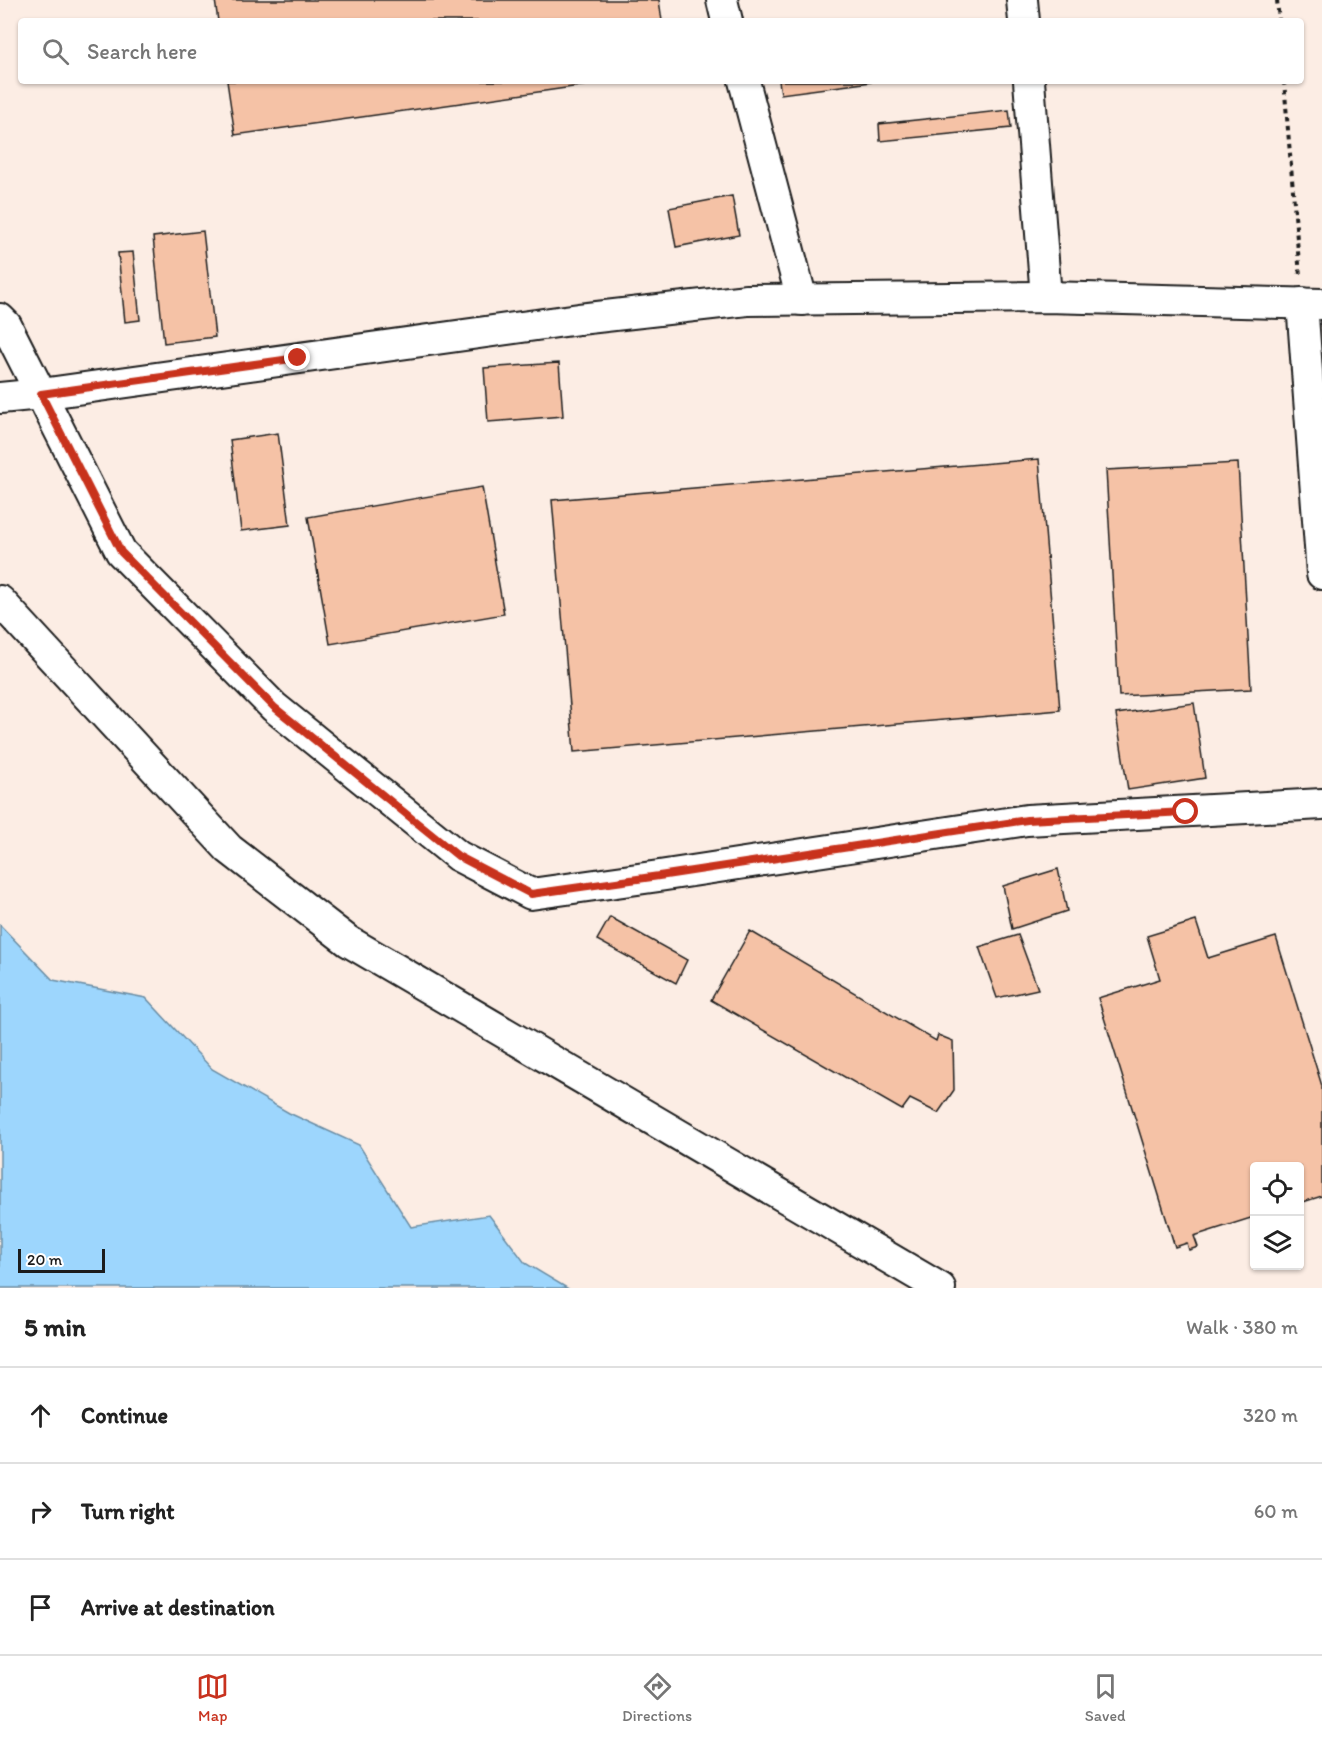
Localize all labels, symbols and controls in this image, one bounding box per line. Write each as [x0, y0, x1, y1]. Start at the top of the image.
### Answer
search box [18, 18, 1304, 84]
icon: search [39, 35, 72, 68]
text: Search here [87, 38, 197, 65]
route end [284, 344, 310, 370]
route start [1172, 798, 1198, 824]
map controls [1250, 1162, 1304, 1270]
button: locate [1250, 1162, 1304, 1216]
button: layers [1250, 1216, 1304, 1270]
scale bar [18, 1246, 105, 1274]
text: 20 m [27, 1250, 62, 1269]
text: 5 min [24, 1311, 86, 1343]
text: Walk · 380 m [1186, 1315, 1298, 1339]
icon: ahead [24, 1399, 57, 1432]
text: Continue [81, 1402, 168, 1429]
text: 320 m [1243, 1403, 1298, 1427]
icon: right [24, 1495, 57, 1528]
text: Turn right [81, 1498, 175, 1525]
text: 60 m [1254, 1499, 1298, 1523]
icon: arrive [24, 1591, 57, 1624]
text: Arrive at destination [81, 1594, 275, 1621]
tab: Map [196, 1670, 229, 1725]
tab: Directions [622, 1670, 692, 1725]
tab: Saved [1085, 1670, 1126, 1725]

